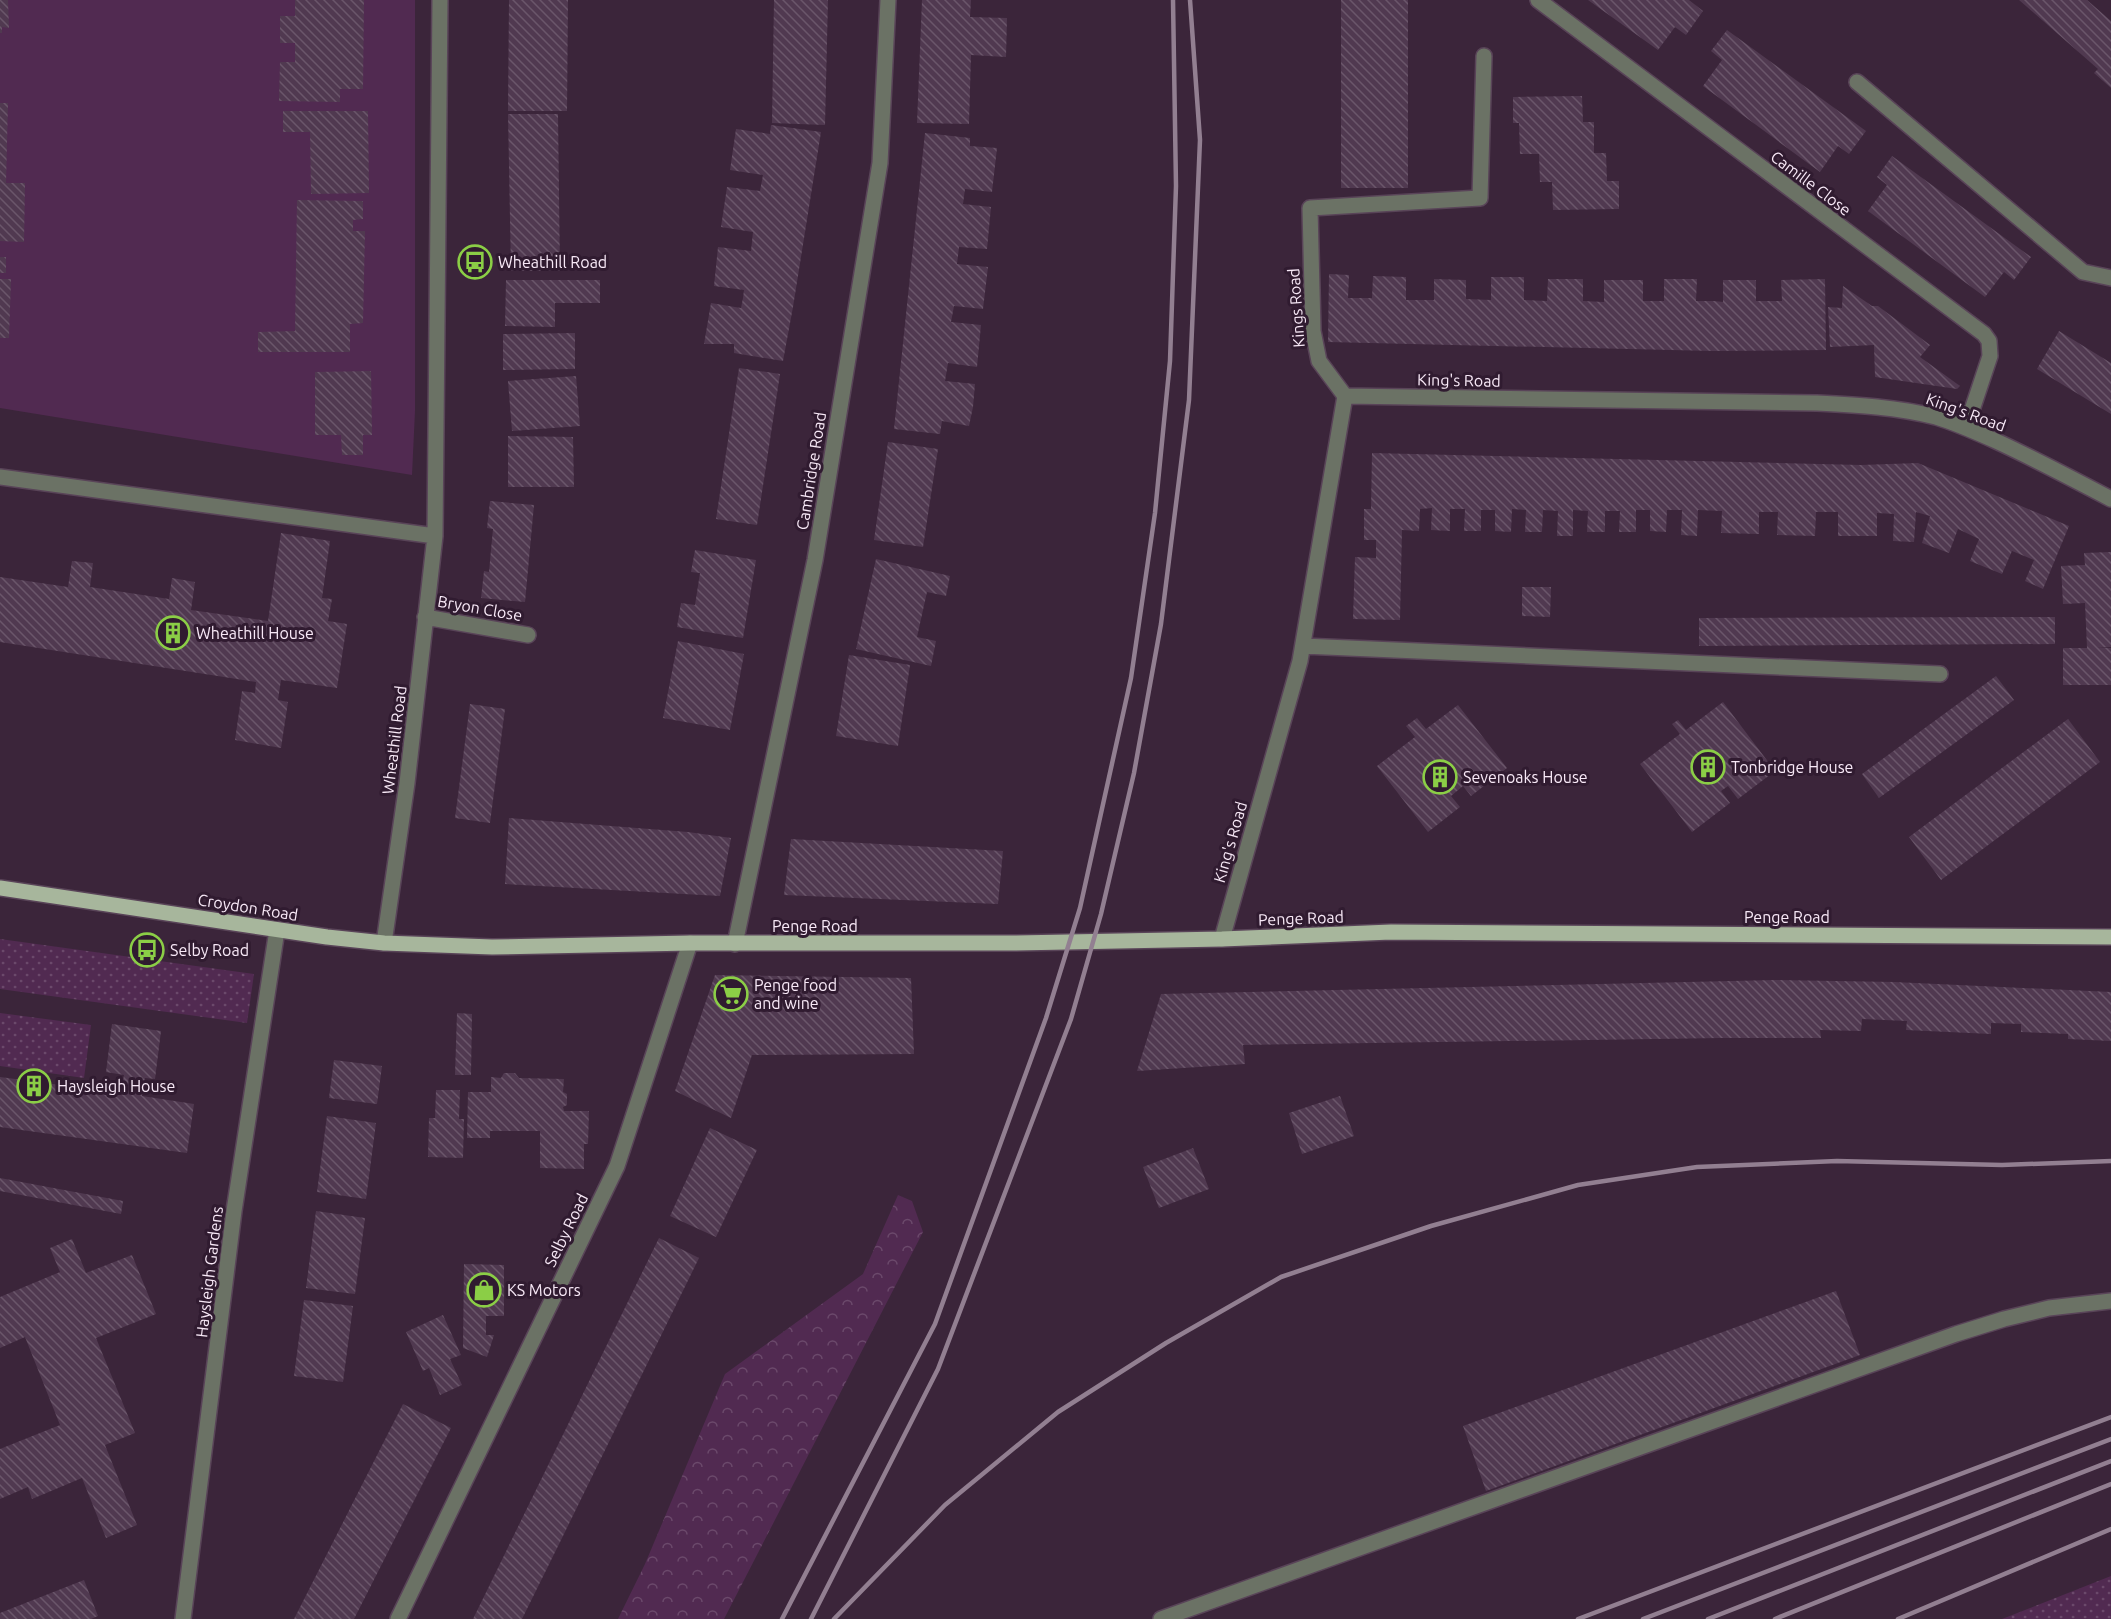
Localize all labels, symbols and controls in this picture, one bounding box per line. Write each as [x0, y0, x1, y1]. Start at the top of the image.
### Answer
street label: Camille Close [1767, 147, 1855, 219]
bus stop icon: Wheathill Road [457, 244, 493, 280]
place label: Wheathill Road [498, 253, 607, 271]
street label: Kings Road [1284, 268, 1308, 348]
street label: King's Road [1417, 370, 1501, 390]
street label: King's Road [1924, 389, 2008, 435]
street label: Cambridge Road [793, 411, 829, 531]
street label: Bryon Close [436, 592, 524, 624]
building icon: Wheathill House [155, 615, 191, 651]
place label: Wheathill House [196, 624, 314, 642]
street label: Wheathill Road [378, 685, 410, 795]
building icon: Tonbridge House [1690, 749, 1726, 785]
place label: Tonbridge House [1731, 758, 1853, 776]
building icon: Sevenoaks House [1422, 759, 1458, 795]
place label: Sevenoaks House [1463, 768, 1588, 786]
street label: King's Road [1210, 799, 1250, 885]
street label: Croydon Road [197, 890, 299, 924]
street label: Penge Road [1258, 908, 1344, 928]
street label: Penge Road [1744, 908, 1830, 926]
street label: Penge Road [772, 917, 858, 935]
bus stop icon: Selby Road [129, 932, 165, 968]
place label: Selby Road [170, 941, 249, 959]
supermarket icon: Penge food and wine [713, 976, 749, 1012]
place label: Penge food and wine [754, 976, 837, 1012]
building icon: Haysleigh House [16, 1068, 52, 1104]
place label: Haysleigh House [57, 1077, 175, 1095]
street label: Selby Road [541, 1191, 591, 1269]
street label: Haysleigh Gardens [192, 1205, 226, 1339]
shop icon: KS Motors [466, 1272, 502, 1308]
place label: KS Motors [507, 1281, 581, 1299]

